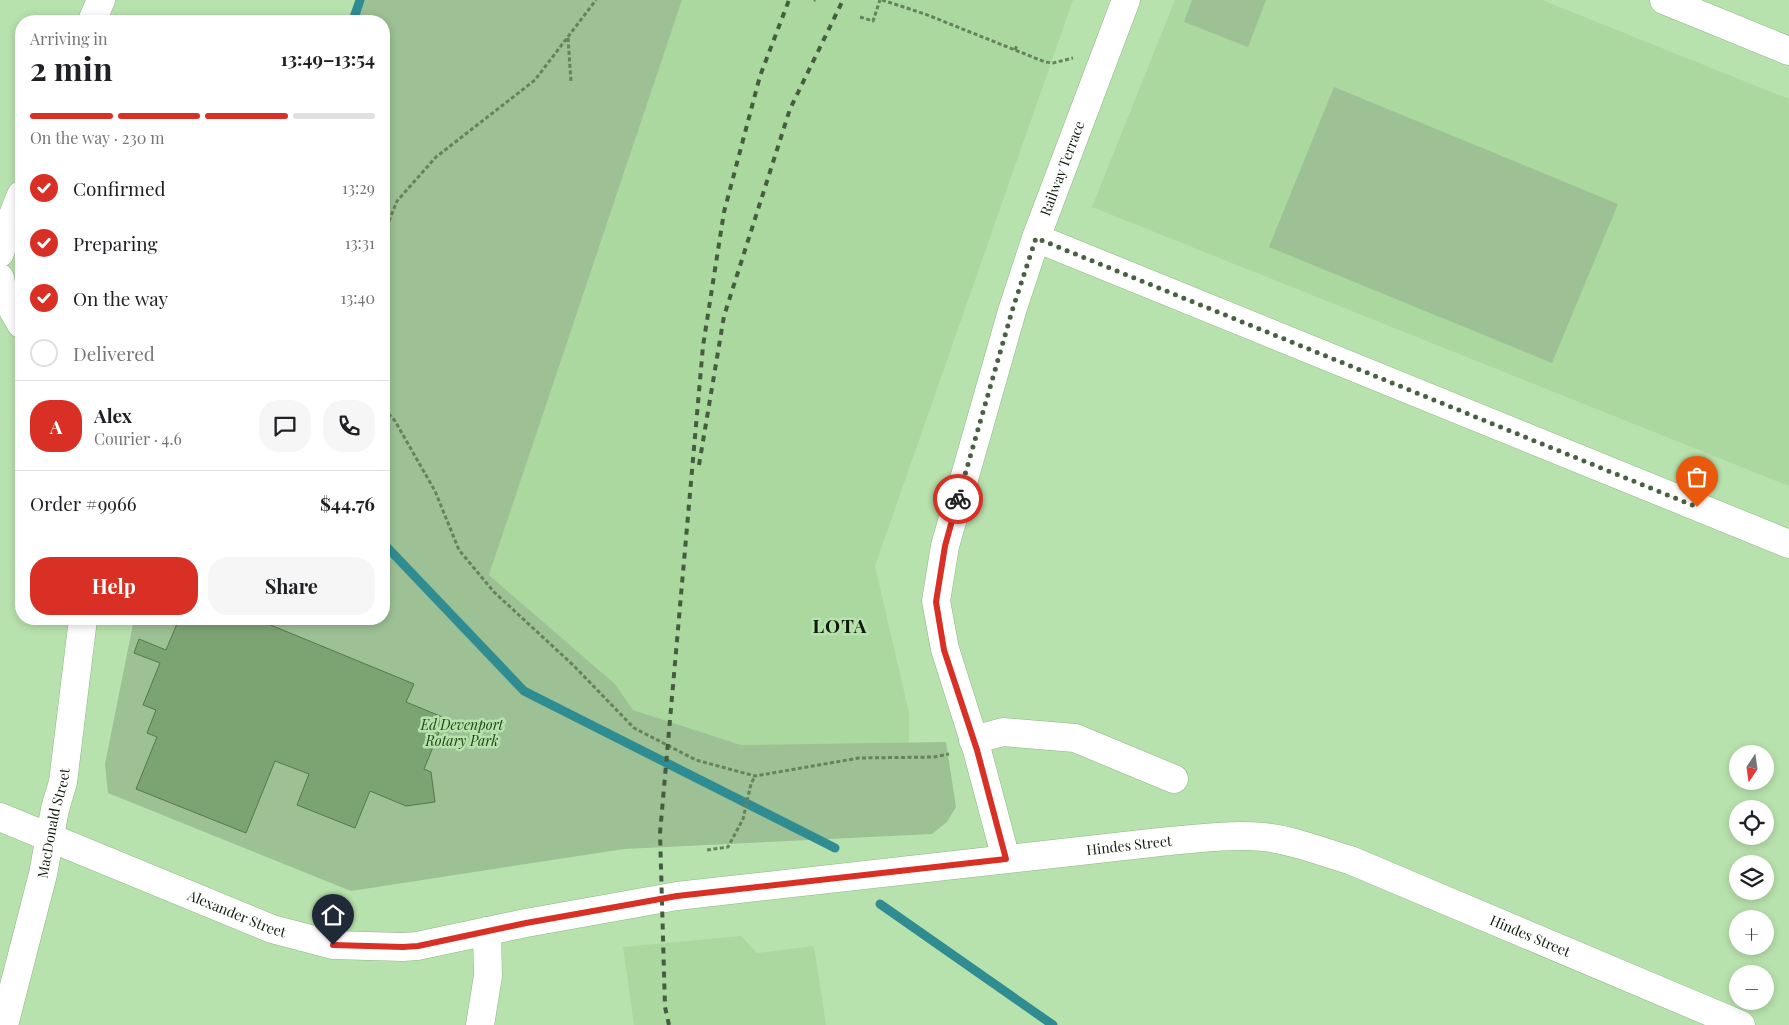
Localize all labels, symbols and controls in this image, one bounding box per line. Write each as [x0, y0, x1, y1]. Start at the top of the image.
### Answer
text: Arriving in [30, 28, 108, 49]
text: 13:49–13:54 [281, 45, 375, 71]
text: 2 min [30, 46, 113, 89]
street label: Railway Terrace [1035, 118, 1088, 218]
text: On the way · 230 m [30, 127, 165, 148]
icon: check [30, 174, 58, 202]
text: Confirmed [73, 175, 166, 201]
text: 13:29 [342, 177, 375, 198]
icon: check [30, 229, 58, 257]
text: Preparing [73, 230, 158, 256]
text: 13:31 [345, 232, 375, 253]
icon: check [30, 284, 58, 312]
text: On the way [73, 285, 168, 311]
text: 13:40 [340, 287, 375, 308]
text: Delivered [73, 340, 155, 366]
button: chat [259, 400, 311, 452]
button: phone [323, 400, 375, 452]
text: Alex [94, 402, 132, 428]
text: A [50, 413, 62, 439]
text: Courier · 4.6 [94, 428, 182, 449]
pin [1676, 456, 1718, 507]
icon: bag [1683, 463, 1711, 491]
courier [933, 474, 983, 524]
icon: bike [944, 485, 972, 513]
text: Order #9966 [30, 490, 137, 516]
text: $44.76 [320, 490, 375, 516]
button: Help [30, 557, 198, 615]
button: Share [208, 557, 375, 615]
district label: LOTA [813, 612, 867, 638]
park label: Ed Devenport Rotary Park [420, 715, 505, 750]
north arrow [1729, 745, 1774, 790]
map controls [1729, 745, 1774, 1010]
street label: MacDonald Street [32, 766, 74, 880]
button: locate [1729, 800, 1774, 845]
street label: Hindes Street [1085, 831, 1174, 859]
button: layers [1729, 855, 1774, 900]
street label: Alexander Street [184, 885, 289, 942]
pin [312, 894, 354, 945]
icon: home [319, 901, 347, 929]
street label: Hindes Street [1487, 910, 1574, 961]
button: + [1729, 910, 1774, 955]
button: − [1729, 965, 1774, 1010]

